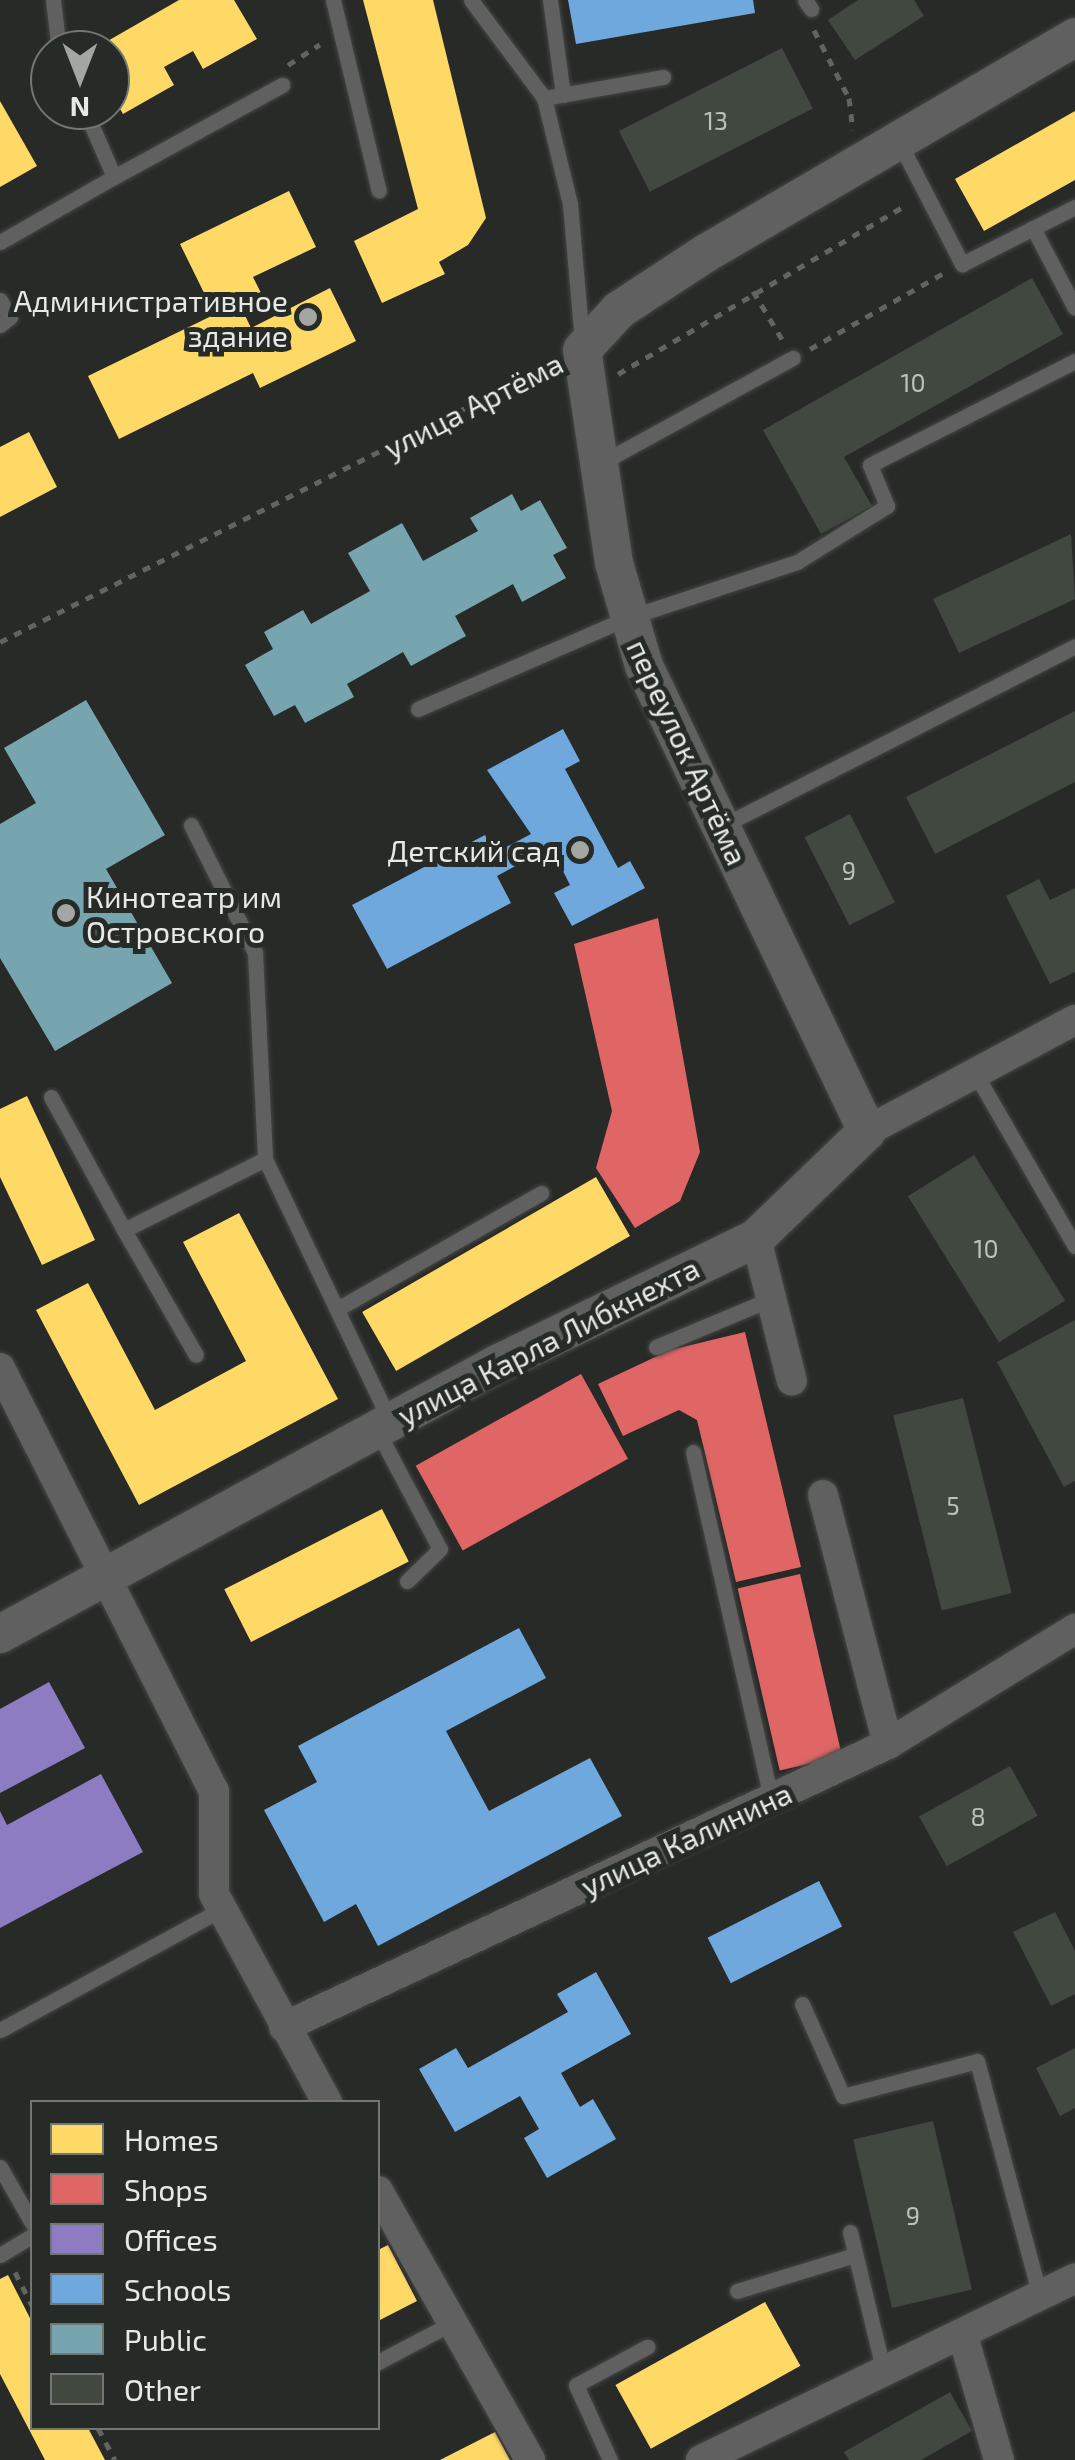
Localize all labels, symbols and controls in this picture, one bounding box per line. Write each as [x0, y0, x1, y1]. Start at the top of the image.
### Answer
north arrow [30, 30, 130, 130]
text: N [70, 91, 90, 125]
house number: 13 [704, 105, 728, 135]
place label: Административное здание [13, 282, 288, 352]
marker: Административное здание [297, 306, 319, 328]
street label: улица Артёма [377, 344, 569, 466]
house number: 10 [900, 367, 926, 397]
street label: переулок Артёма [620, 634, 756, 870]
place label: Детский сад [387, 832, 560, 868]
marker: Детский сад [569, 839, 591, 861]
house number: 9 [842, 855, 856, 885]
place label: Кинотеатр им Островского [86, 878, 282, 948]
marker: Кинотеатр им Островского [55, 902, 77, 924]
house number: 10 [973, 1233, 999, 1263]
street label: улица Карла Либкнехта [391, 1249, 705, 1433]
house number: 5 [946, 1490, 960, 1520]
street label: улица Калинина [575, 1774, 797, 1904]
house number: 8 [970, 1801, 986, 1831]
legend [30, 2100, 380, 2430]
text: Homes [124, 2121, 219, 2157]
text: Shops [124, 2171, 208, 2207]
house number: 9 [906, 2200, 920, 2230]
text: Offices [124, 2221, 218, 2257]
text: Schools [124, 2271, 231, 2307]
text: Public [124, 2321, 207, 2357]
text: Other [124, 2371, 201, 2407]

